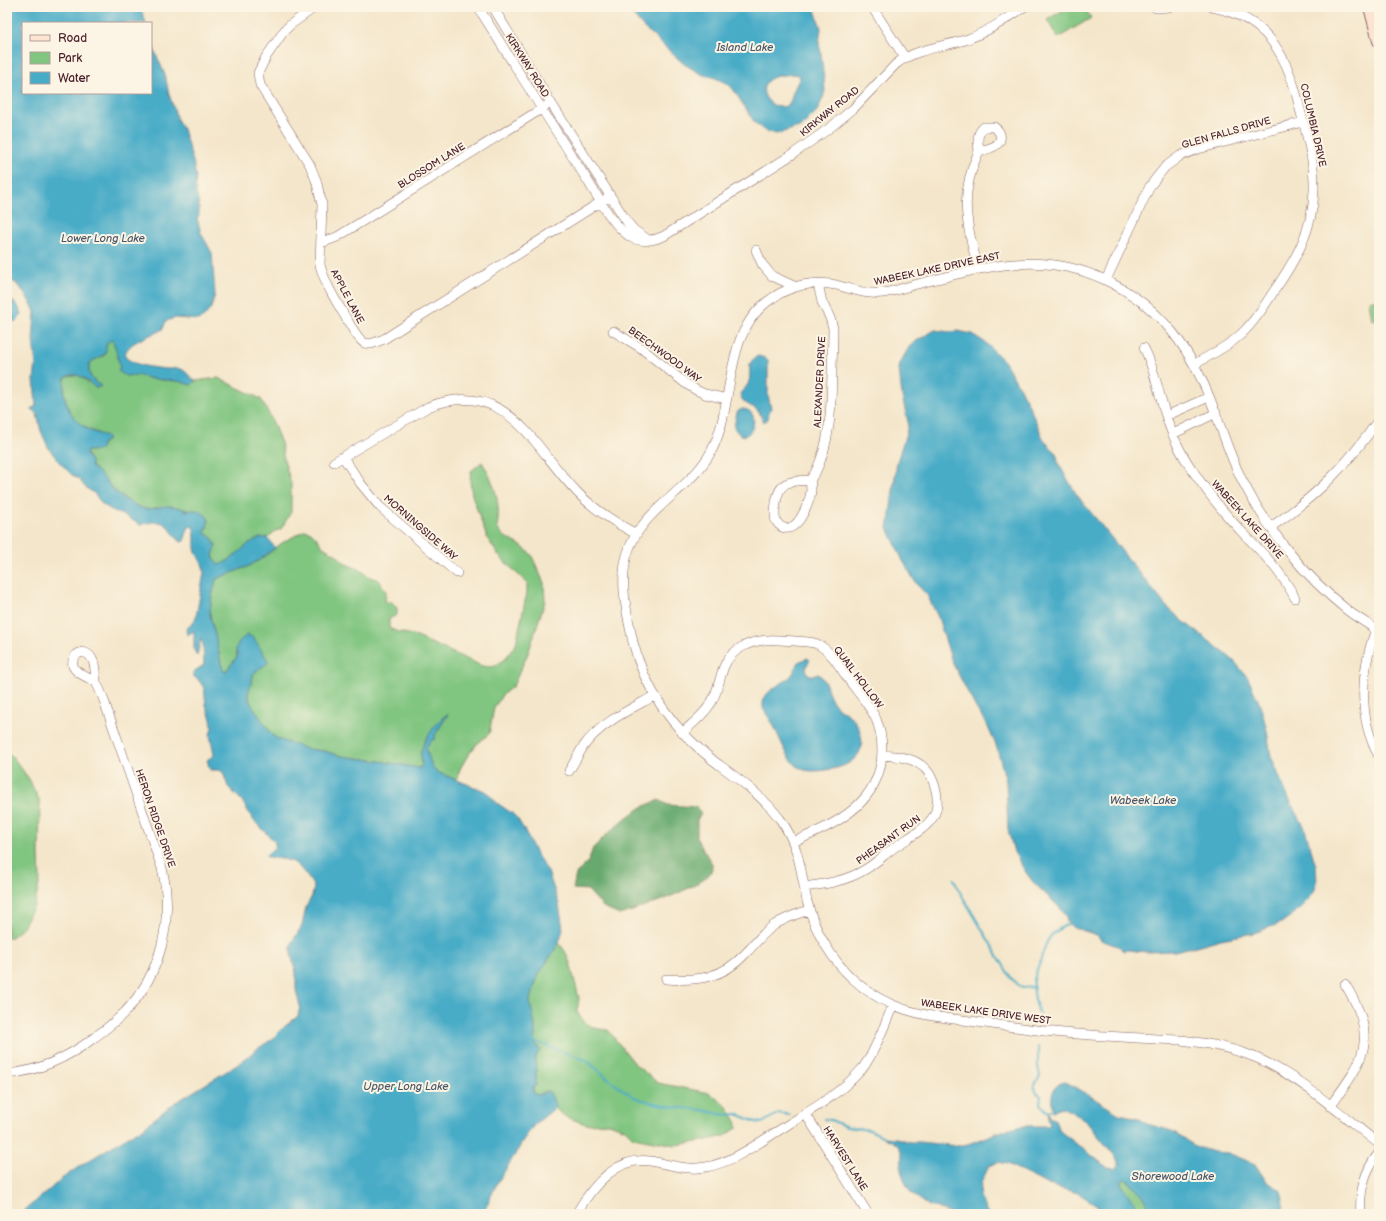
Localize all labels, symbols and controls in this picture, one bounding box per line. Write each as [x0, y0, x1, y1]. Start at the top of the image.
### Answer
legend [22, 22, 152, 94]
text: Road [58, 31, 87, 46]
street label: KIRKWAY ROAD [503, 31, 552, 100]
water label: Island Lake [716, 41, 774, 54]
text: Park [58, 51, 82, 66]
text: Water [58, 71, 90, 86]
street label: COLUMBIA DRIVE [1298, 82, 1329, 169]
street label: KIRKWAY ROAD [797, 84, 862, 139]
street label: GLEN FALLS DRIVE [1180, 114, 1273, 151]
street label: BLOSSOM LANE [396, 140, 468, 191]
water label: Lower Long Lake [61, 232, 146, 245]
street label: WABEEK LAKE DRIVE EAST [873, 250, 1001, 288]
street label: APPLE LANE [328, 267, 367, 326]
street label: BEECHWOOD WAY [626, 324, 703, 385]
street label: ALEXANDER DRIVE [812, 336, 828, 428]
street label: WABEEK LAKE DRIVE [1209, 478, 1286, 562]
street label: MORNINGSIDE WAY [381, 492, 460, 563]
street label: QUAIL HOLLOW [831, 644, 886, 711]
street label: HERON RIDGE DRIVE [133, 768, 178, 870]
water label: Wabeek Lake [1110, 794, 1177, 807]
street label: PHEASANT RUN [854, 812, 923, 867]
street label: WABEEK LAKE DRIVE WEST [920, 997, 1052, 1027]
water label: Upper Long Lake [363, 1080, 449, 1093]
street label: HARVEST LANE [821, 1124, 870, 1193]
water label: Shorewood Lake [1132, 1170, 1215, 1183]

